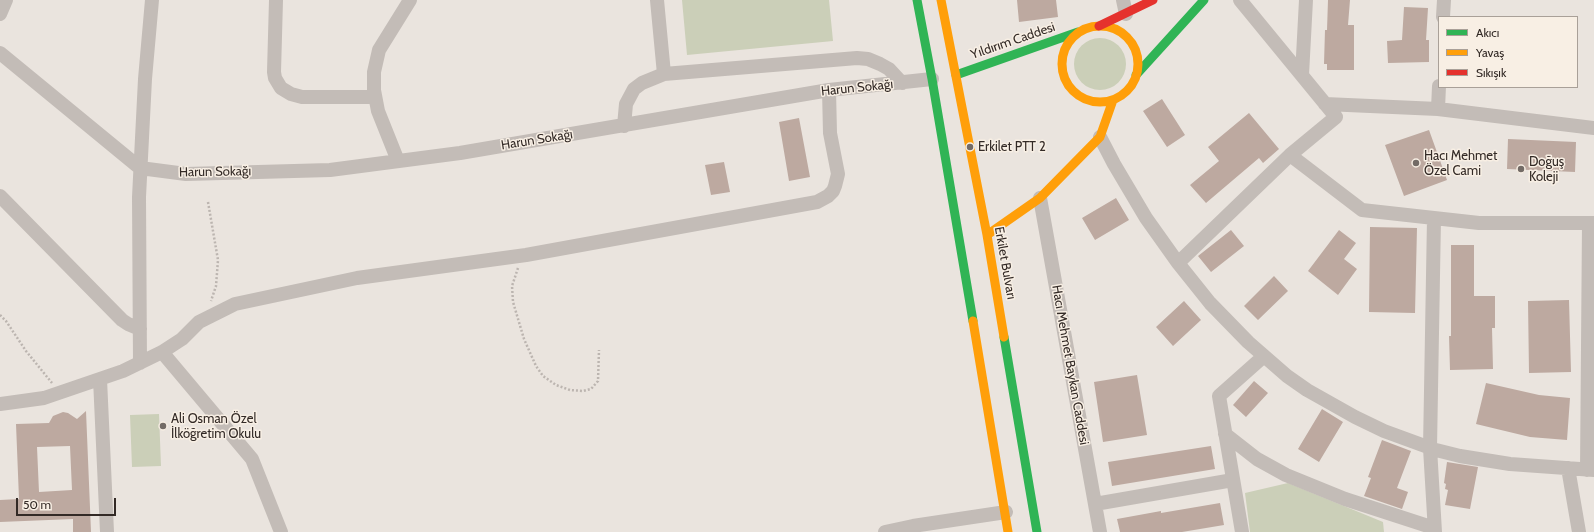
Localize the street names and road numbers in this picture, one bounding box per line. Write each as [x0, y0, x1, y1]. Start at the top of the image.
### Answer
street label: Yıldırım Caddesi [969, 19, 1057, 63]
street label: Harun Sokağı [820, 76, 894, 100]
street label: Harun Sokağı [500, 127, 574, 153]
street label: Harun Sokağı [179, 164, 251, 180]
street label: Erkilet Bulvarı [991, 225, 1019, 301]
street label: Hacı Mehmet Baykan Caddesi [1048, 284, 1092, 446]

